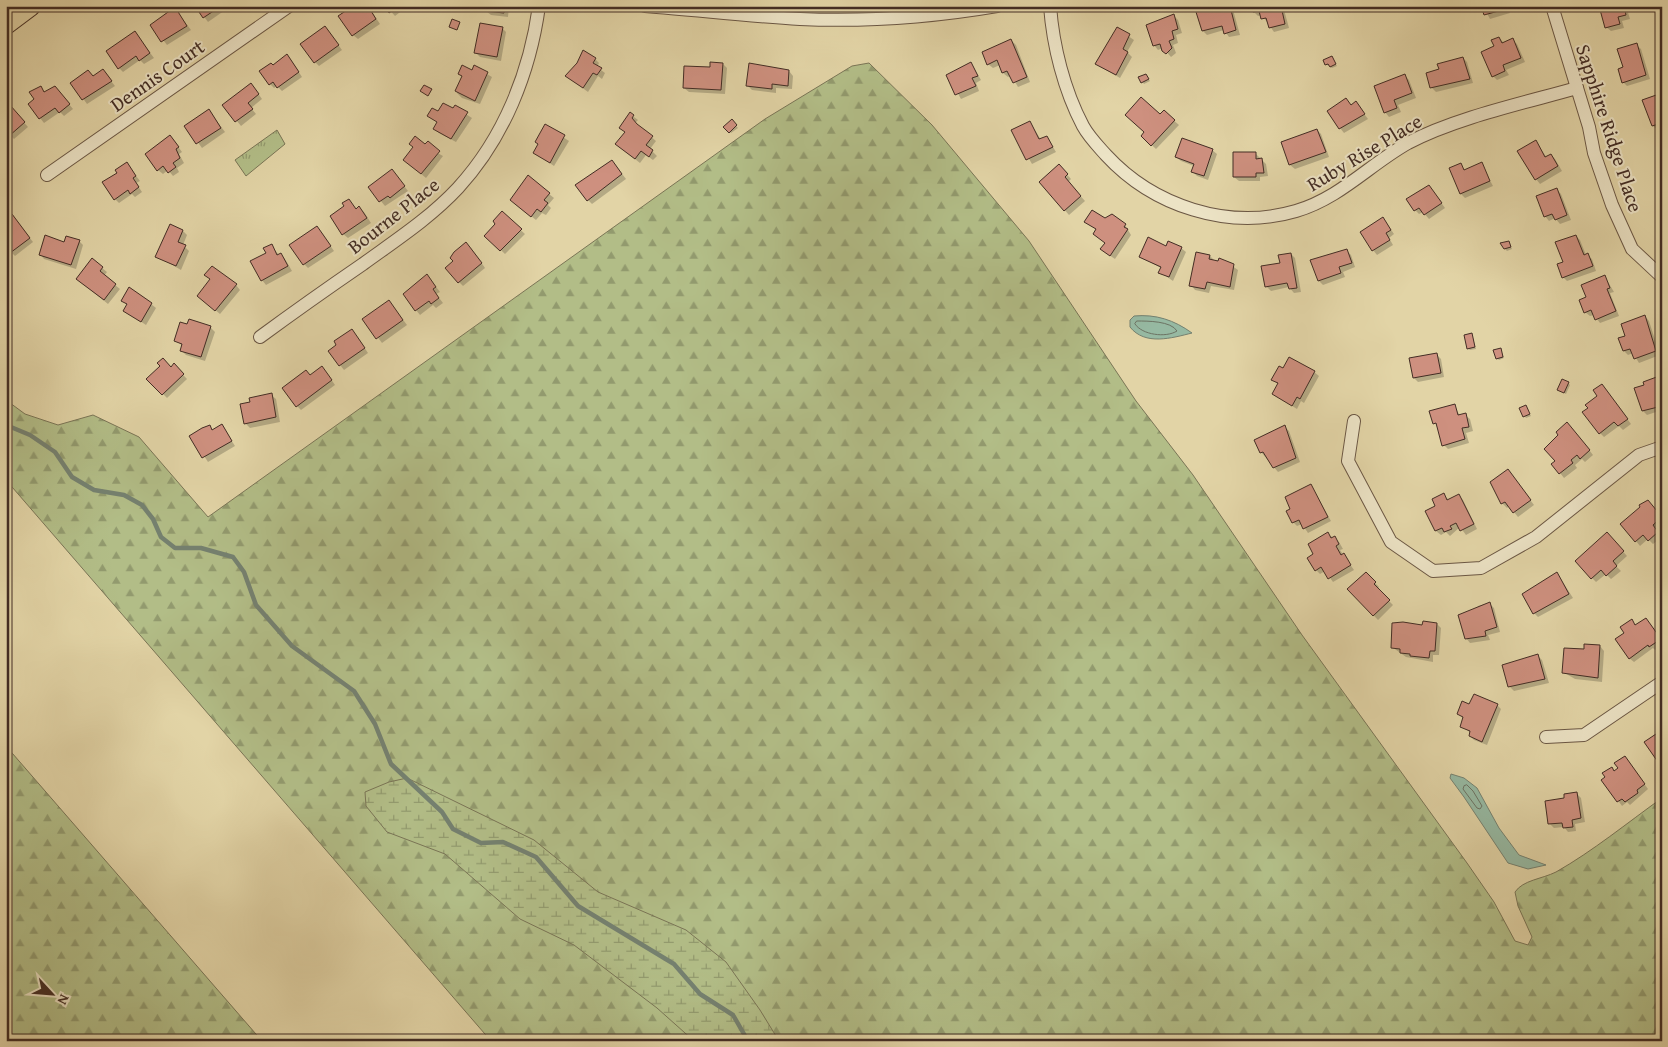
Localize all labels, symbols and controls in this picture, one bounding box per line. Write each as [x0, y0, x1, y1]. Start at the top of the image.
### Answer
street label: Dennis Court [104, 32, 210, 118]
street label: Sapphire Ridge Place [1569, 40, 1651, 216]
street label: Ruby Rise Place [1301, 106, 1427, 198]
street label: Bourne Place [341, 170, 445, 260]
north arrow [28, 970, 78, 1020]
text: N [52, 991, 75, 1009]

